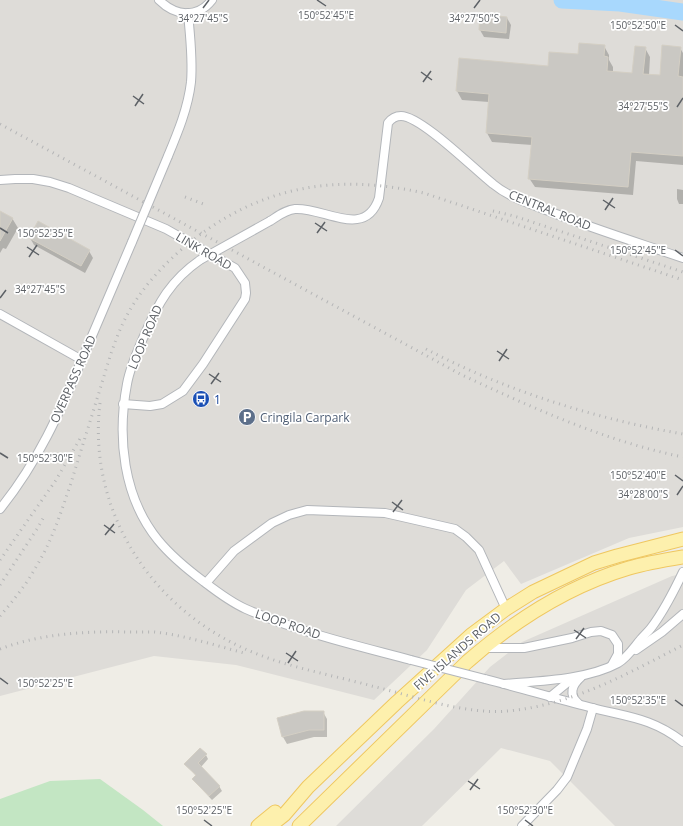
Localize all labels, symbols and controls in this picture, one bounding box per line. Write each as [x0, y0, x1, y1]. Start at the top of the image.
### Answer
text: 150°52'45"E [298, 8, 354, 22]
text: 34°27'45"S [178, 11, 228, 25]
text: 34°27'50"S [449, 11, 499, 25]
text: 150°52'50"E [610, 18, 666, 32]
text: 34°27'55"S [618, 99, 668, 113]
street label: CENTRAL ROAD [506, 186, 594, 234]
text: 150°52'35"E [17, 226, 73, 240]
street label: LINK ROAD [173, 228, 235, 274]
text: 150°52'45"E [610, 243, 666, 257]
text: 34°27'45"S [15, 282, 65, 296]
street label: LOOP ROAD [124, 302, 166, 372]
street label: OVERPASS ROAD [46, 332, 100, 426]
bus stop icon: 1 [191, 389, 211, 409]
place label: 1 [214, 391, 221, 408]
parking icon: Cringila Carpark [237, 407, 257, 427]
place label: Cringila Carpark [260, 409, 350, 426]
text: 150°52'30"E [17, 451, 73, 465]
text: 150°52'40"E [610, 468, 666, 482]
text: 34°28'00"S [618, 487, 668, 501]
street label: LOOP ROAD [253, 605, 323, 643]
street label: FIVE ISLANDS ROAD [410, 608, 504, 694]
text: 150°52'25"E [17, 676, 73, 690]
text: 150°52'35"E [610, 693, 666, 707]
text: 150°52'25"E [176, 803, 232, 817]
text: 150°52'30"E [497, 803, 553, 817]

